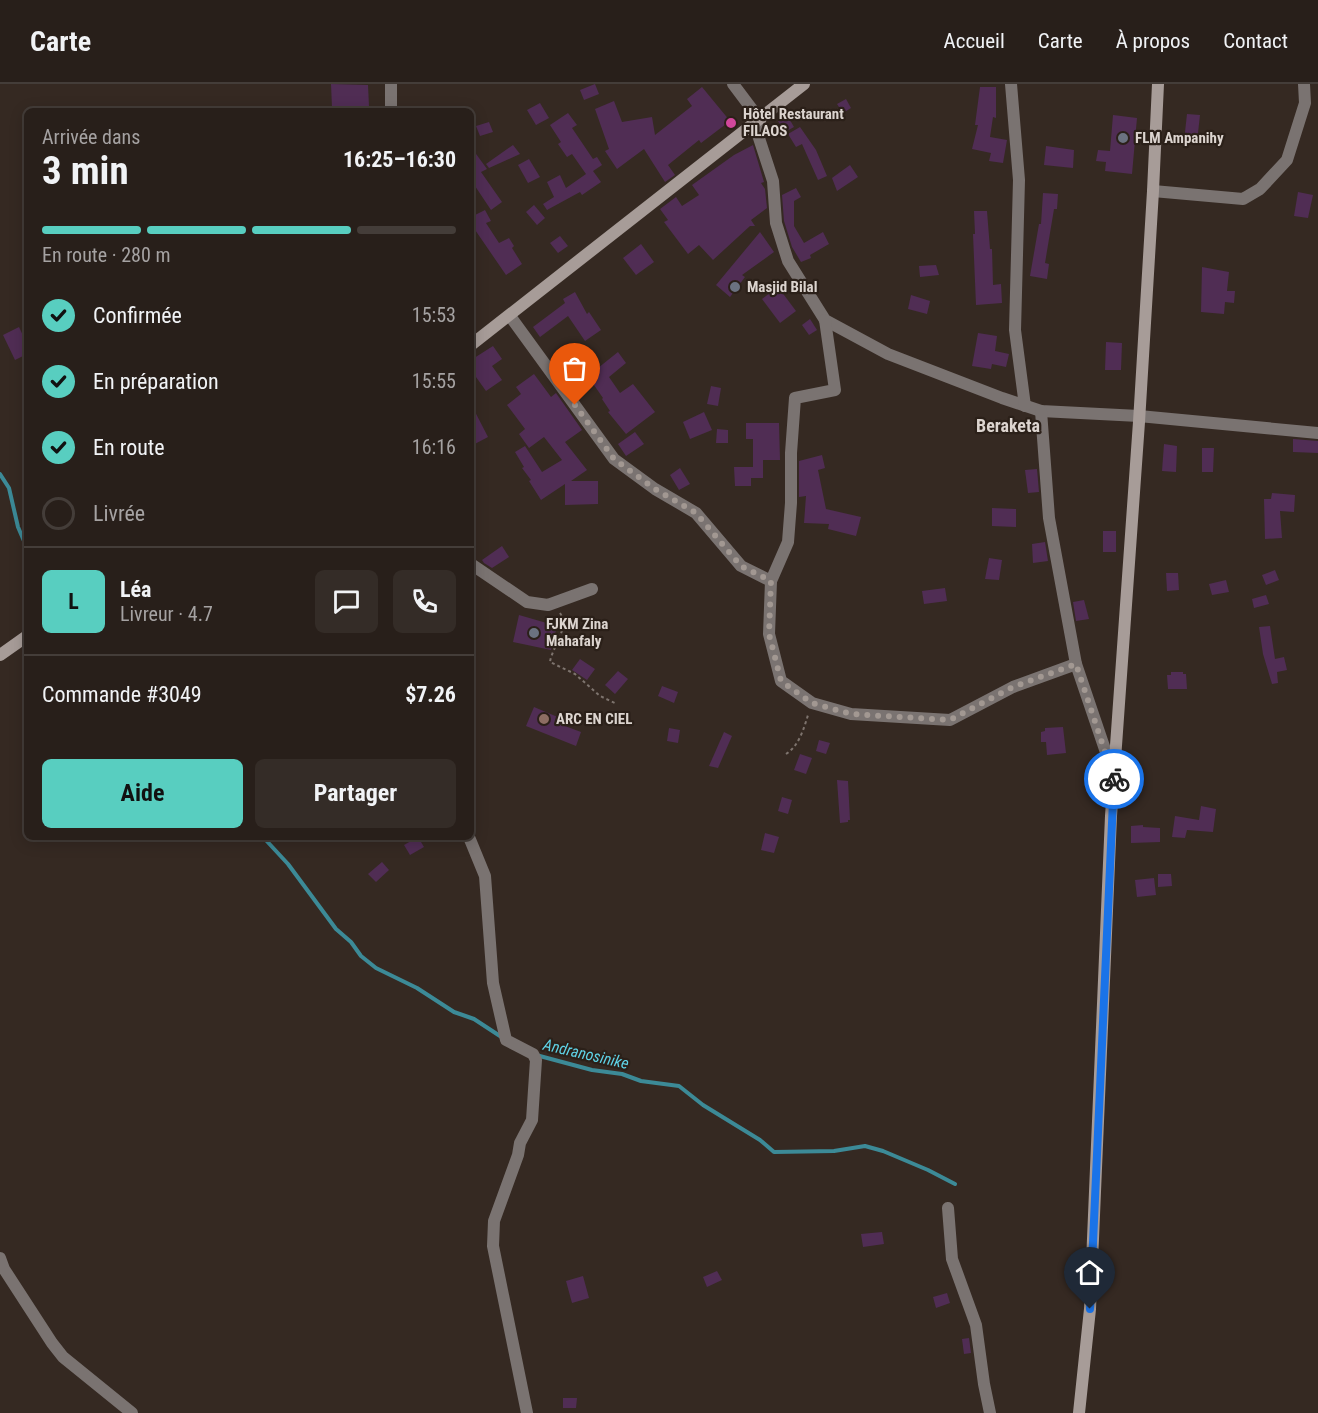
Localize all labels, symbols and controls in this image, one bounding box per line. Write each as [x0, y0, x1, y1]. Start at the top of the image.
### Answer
text: Carte [30, 25, 91, 58]
text: Accueil [944, 29, 1005, 53]
text: Carte [1038, 29, 1083, 53]
text: À propos [1116, 29, 1190, 53]
text: Contact [1223, 29, 1288, 53]
place label: Hôtel Restaurant FILAOS [743, 105, 844, 140]
marker: Hôtel Restaurant FILAOS [724, 116, 738, 130]
text: Arrivée dans [42, 125, 140, 149]
place label: FLM Ampanihy [1135, 129, 1224, 147]
marker: FLM Ampanihy [1116, 131, 1130, 145]
text: 16:25–16:30 [343, 147, 456, 172]
text: 3 min [42, 148, 129, 194]
text: En route · 280 m [42, 243, 170, 267]
place label: Masjid Bilal [747, 278, 817, 296]
marker: Masjid Bilal [728, 280, 742, 294]
icon: check [42, 299, 75, 332]
text: Confirmée [93, 303, 182, 328]
text: 15:53 [412, 303, 456, 327]
pin [549, 343, 600, 405]
icon: bag [558, 352, 591, 385]
icon: check [42, 365, 75, 398]
text: En préparation [93, 369, 219, 394]
text: 15:55 [412, 369, 456, 393]
district label: Beraketa [976, 415, 1040, 436]
icon: check [42, 431, 75, 464]
text: En route [93, 435, 165, 460]
text: 16:16 [412, 435, 456, 459]
text: Livrée [93, 501, 145, 526]
button: chat [315, 570, 378, 633]
button: phone [393, 570, 456, 633]
text: Léa [120, 577, 151, 602]
text: L [68, 589, 79, 614]
text: Livreur · 4.7 [120, 602, 213, 626]
place label: FJKM Zina Mahafaly [546, 615, 608, 650]
marker: FJKM Zina Mahafaly [527, 626, 541, 640]
text: Commande #3049 [42, 682, 202, 707]
text: $7.26 [405, 682, 456, 707]
place label: ARC EN CIEL [556, 710, 632, 728]
marker: ARC EN CIEL [537, 712, 551, 726]
courier [1084, 749, 1144, 809]
button: Aide [42, 759, 243, 828]
button: Partager [255, 759, 456, 828]
icon: bike [1098, 763, 1131, 796]
water label: Andranosinike [540, 1035, 631, 1073]
pin [1064, 1247, 1115, 1309]
icon: home [1073, 1256, 1106, 1289]

